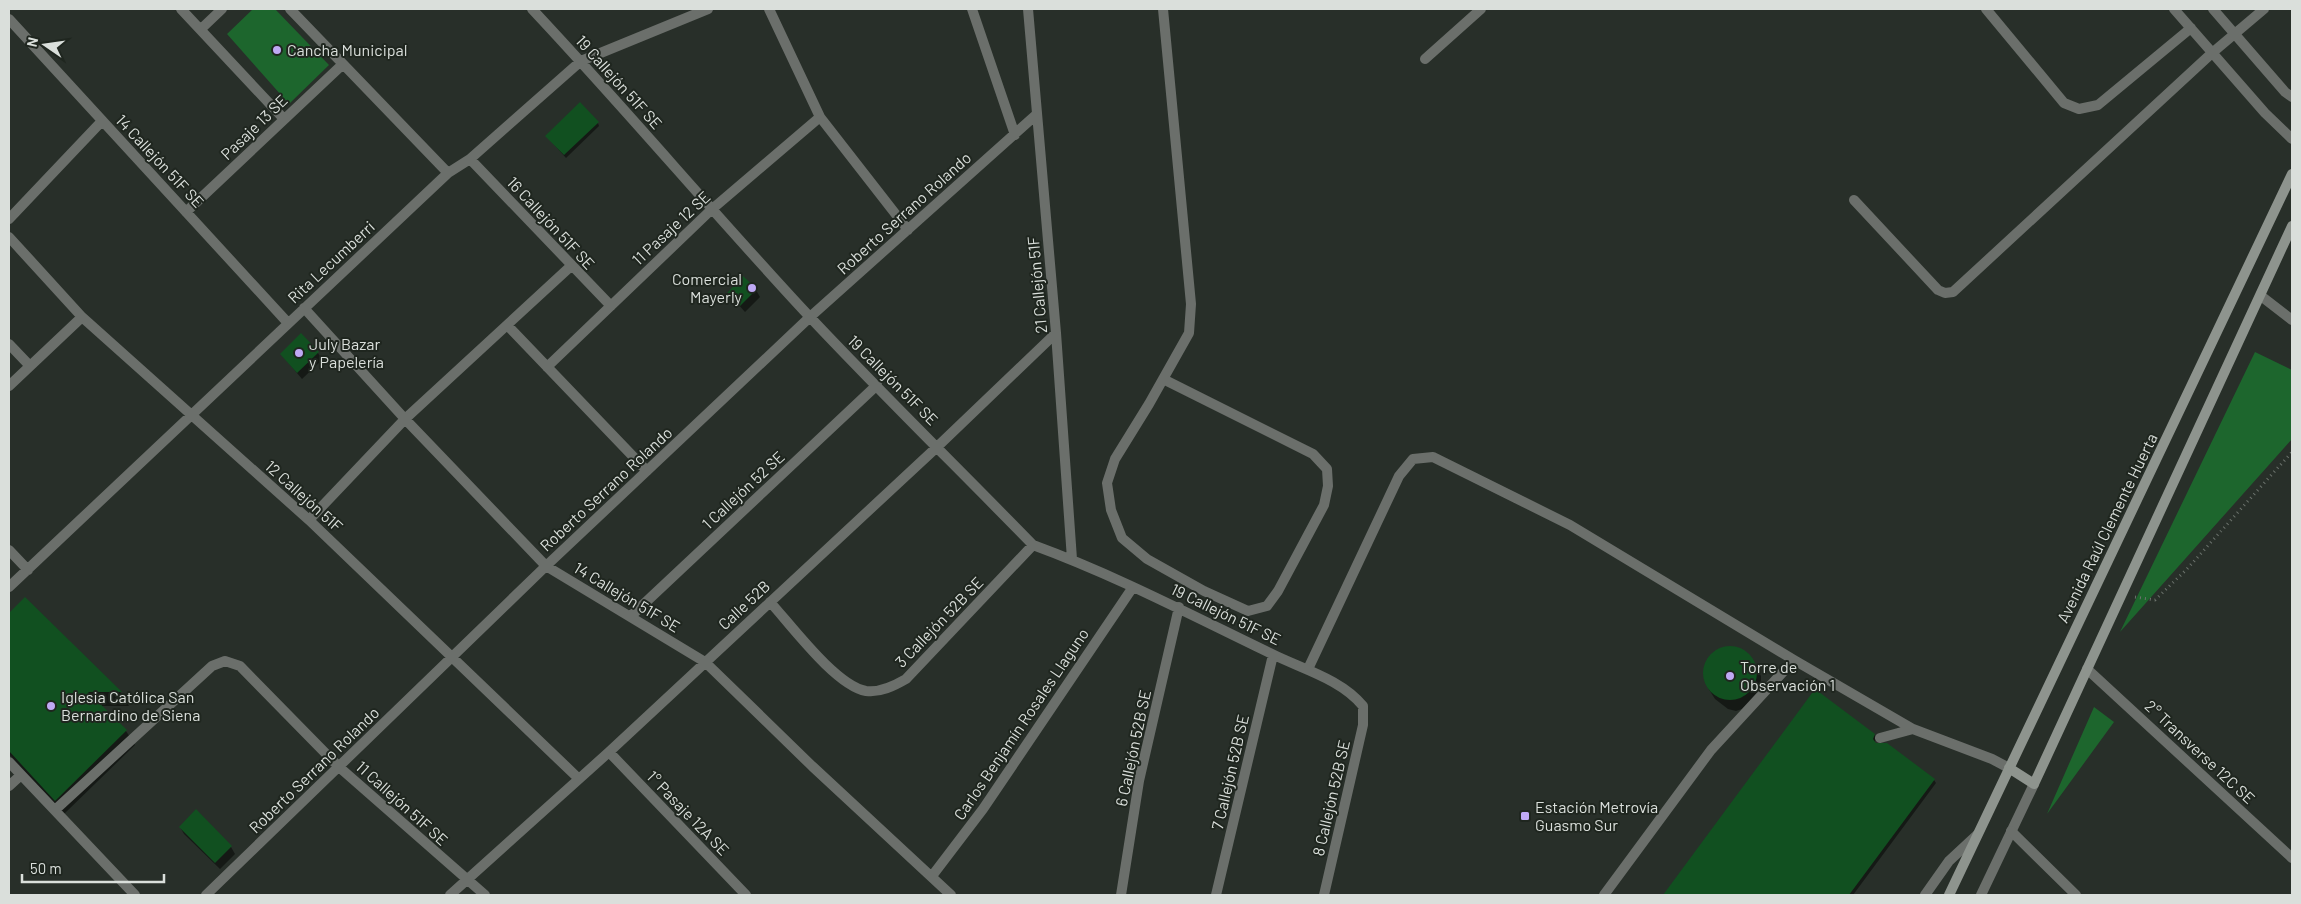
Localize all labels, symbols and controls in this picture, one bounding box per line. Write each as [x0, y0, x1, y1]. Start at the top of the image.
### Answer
north arrow [20, 20, 70, 70]
street label: 19 Callejón 51F SE [572, 31, 667, 133]
text: N [23, 36, 41, 48]
place label: Cancha Municipal [287, 40, 407, 59]
marker: Cancha Municipal [271, 44, 283, 56]
street label: Pasaje 13 SE [216, 90, 291, 163]
street label: 14 Callejón 51F SE [112, 110, 208, 211]
street label: Roberto Serrano Rolando [833, 148, 975, 278]
street label: 16 Callejón 51F SE [504, 172, 599, 273]
street label: 11 Pasaje 12 SE [628, 187, 714, 269]
street label: Rita Lecumberri [283, 217, 378, 307]
street label: 21 Callejón 51F [1023, 236, 1050, 334]
place label: Comercial Mayerly [672, 269, 743, 306]
marker: Comercial Mayerly [746, 282, 758, 294]
street label: 19 Callejón 51F SE [844, 331, 942, 429]
place label: July Bazar y Papelería [309, 334, 384, 371]
marker: July Bazar y Papelería [293, 347, 305, 359]
street label: Roberto Serrano Rolando [536, 423, 676, 555]
street label: Avenida Raúl Clemente Huerta [2052, 430, 2161, 626]
street label: 1 Callejón 52 SE [697, 447, 788, 533]
street label: 12 Callejón 51F [262, 456, 347, 535]
street label: 14 Callejón 51F SE [571, 557, 684, 636]
street label: 3 Callejón 52B SE [891, 572, 987, 671]
street label: Calle 52B [714, 576, 773, 633]
street label: 19 Callejón 51F SE [1168, 579, 1284, 648]
street label: Carlos Benjamín Rosales Llaguno [949, 624, 1092, 823]
place label: Torre de Observación 1 [1740, 657, 1835, 694]
marker: Torre de Observación 1 [1724, 670, 1736, 682]
place label: Iglesia Católica San Bernardino de Siena [61, 687, 200, 724]
street label: 6 Callejón 52B SE [1111, 688, 1154, 808]
street label: 2° Transverse 12C SE [2142, 696, 2259, 807]
marker: Iglesia Católica San Bernardino de Siena [45, 700, 57, 712]
street label: Roberto Serrano Rolando [245, 703, 383, 837]
street label: 7 Callejón 52B SE [1207, 712, 1252, 831]
street label: 8 Callejón 52B SE [1308, 738, 1353, 858]
street label: 11 Callejón 51F SE [352, 756, 452, 849]
street label: 1° Pasaje 12A SE [643, 766, 733, 859]
place label: Estación Metrovía Guasmo Sur [1535, 797, 1658, 834]
marker: Estación Metrovía Guasmo Sur [1519, 810, 1531, 822]
scale bar [22, 852, 165, 884]
text: 50 m [30, 859, 62, 877]

